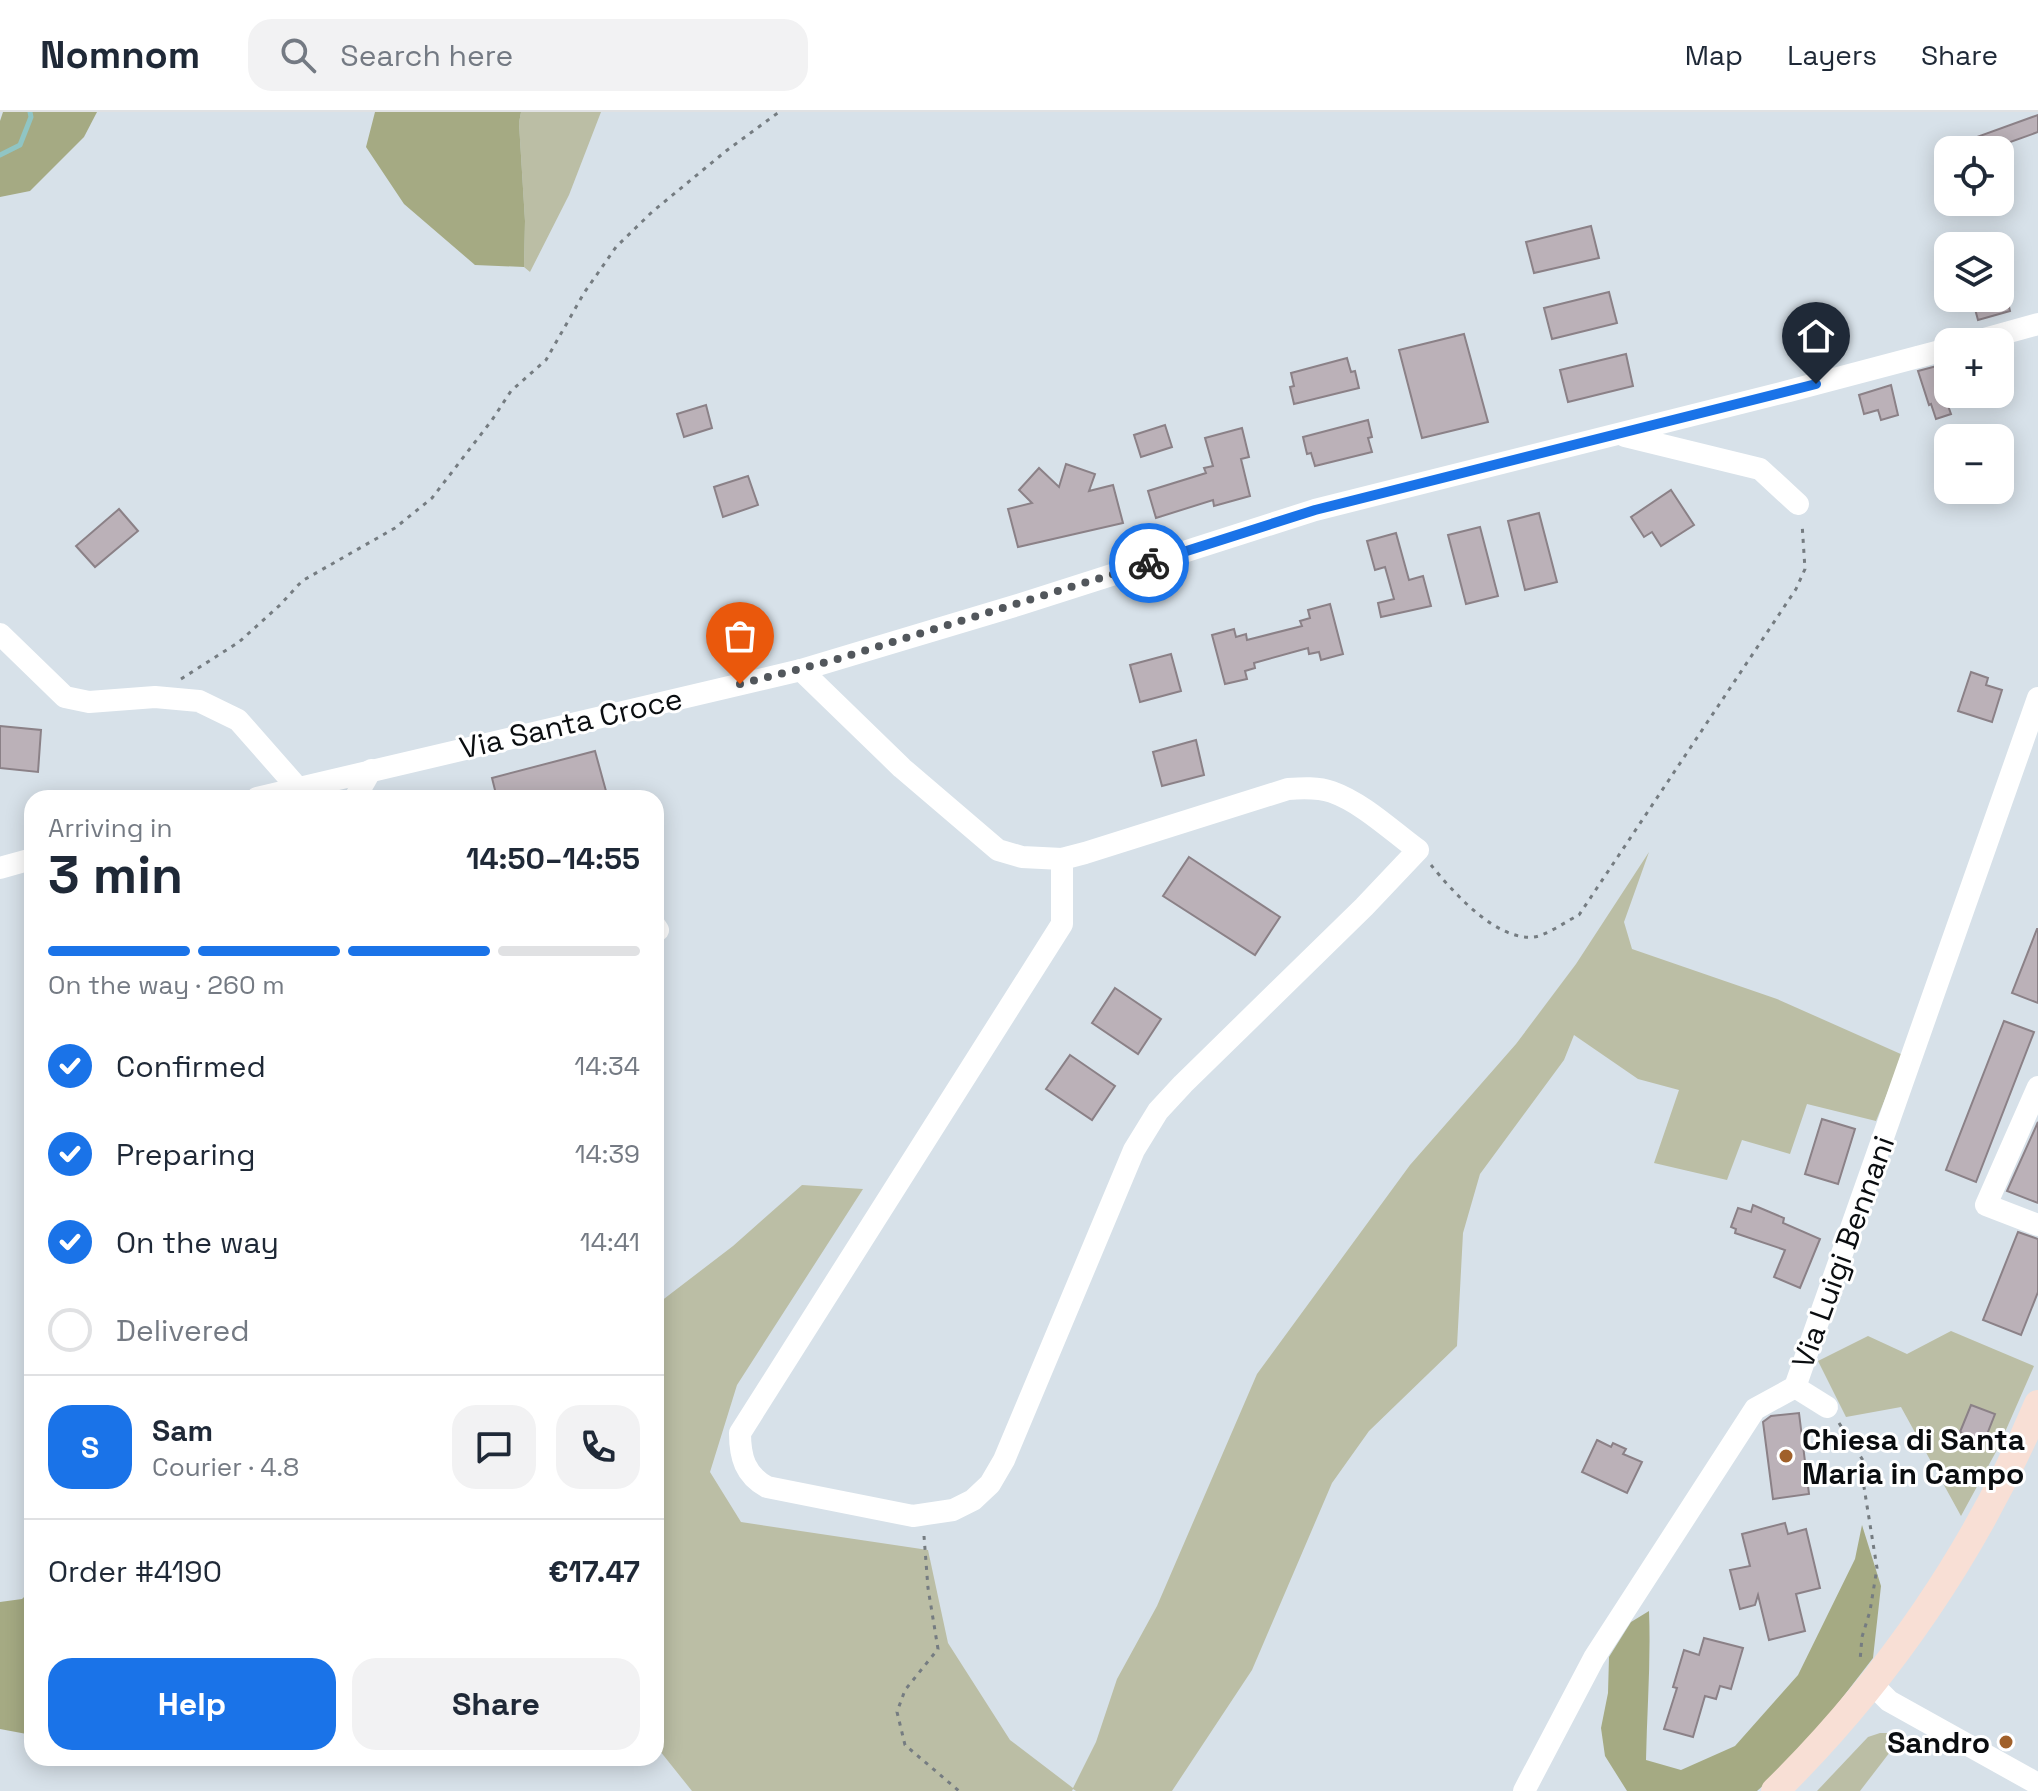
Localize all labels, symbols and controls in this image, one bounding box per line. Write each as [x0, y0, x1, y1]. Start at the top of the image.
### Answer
search box [248, 19, 808, 91]
text: Nomnom [40, 31, 200, 79]
icon: search [276, 33, 320, 77]
text: Search here [340, 36, 513, 75]
text: Map [1685, 37, 1743, 73]
text: Layers [1787, 37, 1877, 73]
text: Share [1921, 37, 1998, 73]
map controls [1934, 136, 2014, 504]
button: locate [1934, 136, 2014, 216]
button: layers [1934, 232, 2014, 312]
pin [1782, 302, 1850, 384]
icon: home [1794, 314, 1838, 358]
button: + [1934, 328, 2014, 408]
button: − [1934, 424, 2014, 504]
courier [1109, 523, 1189, 603]
icon: bike [1127, 541, 1171, 585]
pin [706, 602, 774, 684]
icon: bag [718, 614, 762, 658]
street label: Via Santa Croce [456, 678, 686, 768]
text: Arriving in [48, 811, 172, 845]
text: 14:50–14:55 [466, 839, 640, 878]
text: 3 min [48, 842, 183, 908]
text: On the way · 260 m [48, 968, 285, 1002]
icon: check [48, 1044, 92, 1088]
text: Confirmed [116, 1047, 266, 1086]
text: 14:34 [574, 1049, 640, 1083]
street label: Via Luigi Bennani [1783, 1130, 1903, 1374]
icon: check [48, 1132, 92, 1176]
text: Preparing [116, 1135, 255, 1174]
text: 14:39 [575, 1137, 640, 1171]
icon: check [48, 1220, 92, 1264]
text: On the way [116, 1223, 279, 1262]
text: 14:41 [580, 1225, 640, 1259]
text: Delivered [116, 1311, 250, 1350]
button: chat [452, 1405, 536, 1489]
button: phone [556, 1405, 640, 1489]
text: Sam [152, 1411, 213, 1450]
place label: Chiesa di Santa Maria in Campo [1802, 1420, 2025, 1493]
text: S [81, 1428, 99, 1467]
marker: Chiesa di Santa Maria in Campo [1777, 1447, 1795, 1465]
text: Courier · 4.8 [152, 1450, 299, 1484]
text: Order #4190 [48, 1552, 222, 1591]
text: €17.47 [548, 1552, 640, 1591]
button: Help [48, 1658, 336, 1750]
button: Share [352, 1658, 640, 1750]
place label: Sandro [1887, 1723, 1990, 1762]
marker: Sandro [1997, 1733, 2015, 1751]

